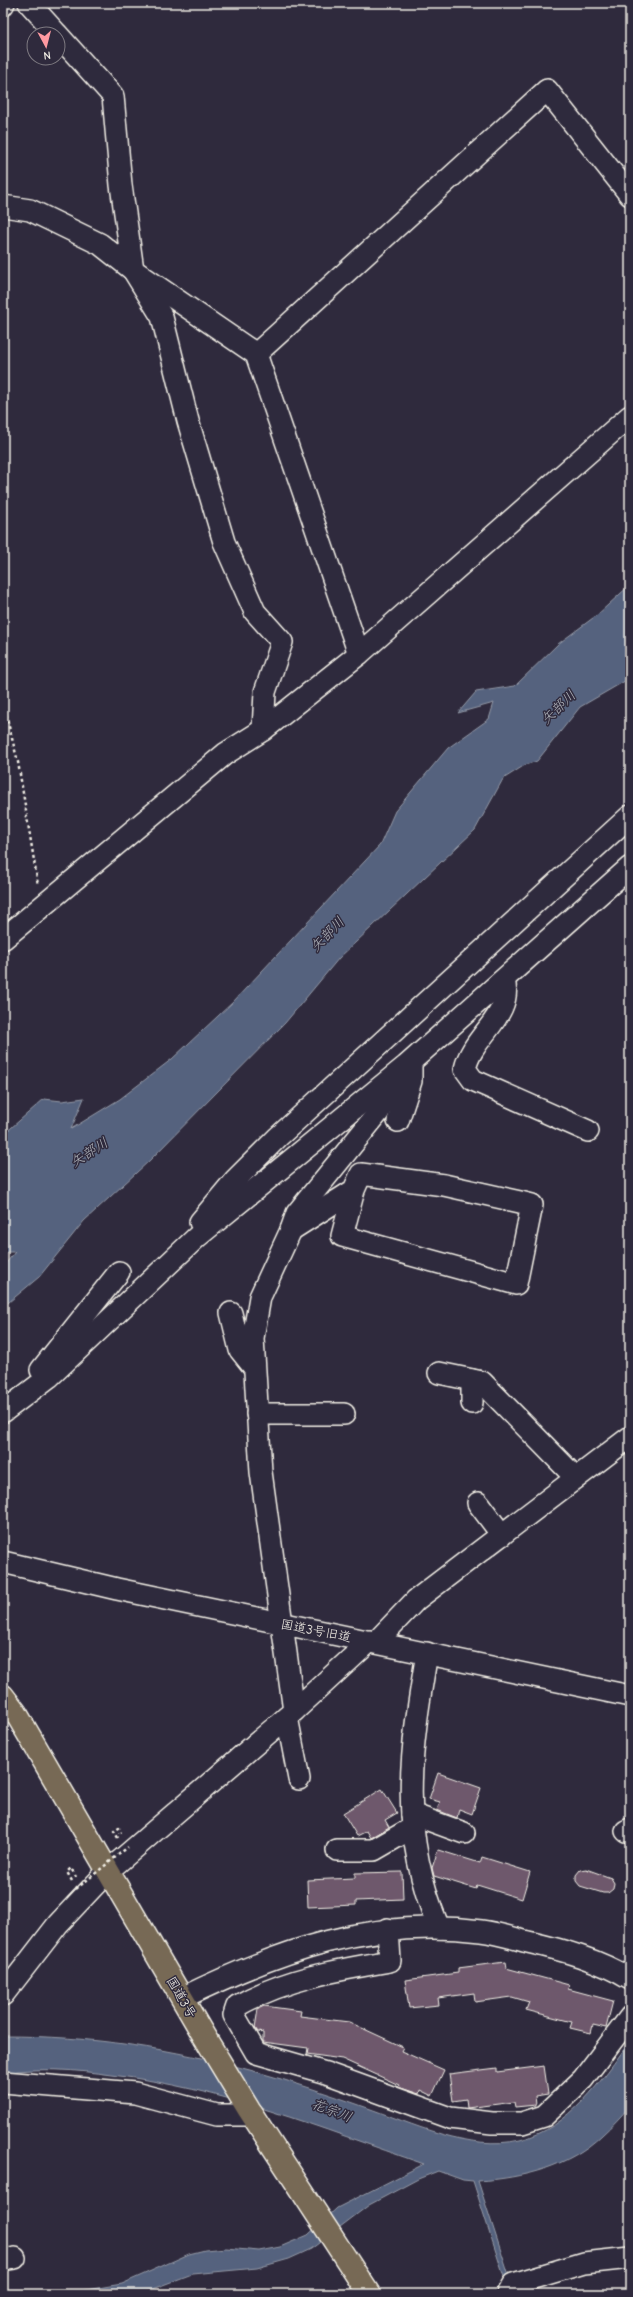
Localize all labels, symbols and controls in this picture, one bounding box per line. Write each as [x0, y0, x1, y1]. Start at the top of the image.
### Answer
north arrow [26, 26, 66, 66]
text: N [43, 49, 52, 62]
water label: 矢部川 [537, 687, 579, 728]
water label: 矢部川 [307, 913, 348, 955]
water label: 矢部川 [67, 1134, 112, 1171]
street label: 国道3号旧道 [279, 1616, 352, 1645]
street label: 国道3号 [164, 1974, 199, 2021]
water label: 花宗川 [309, 2095, 354, 2126]

